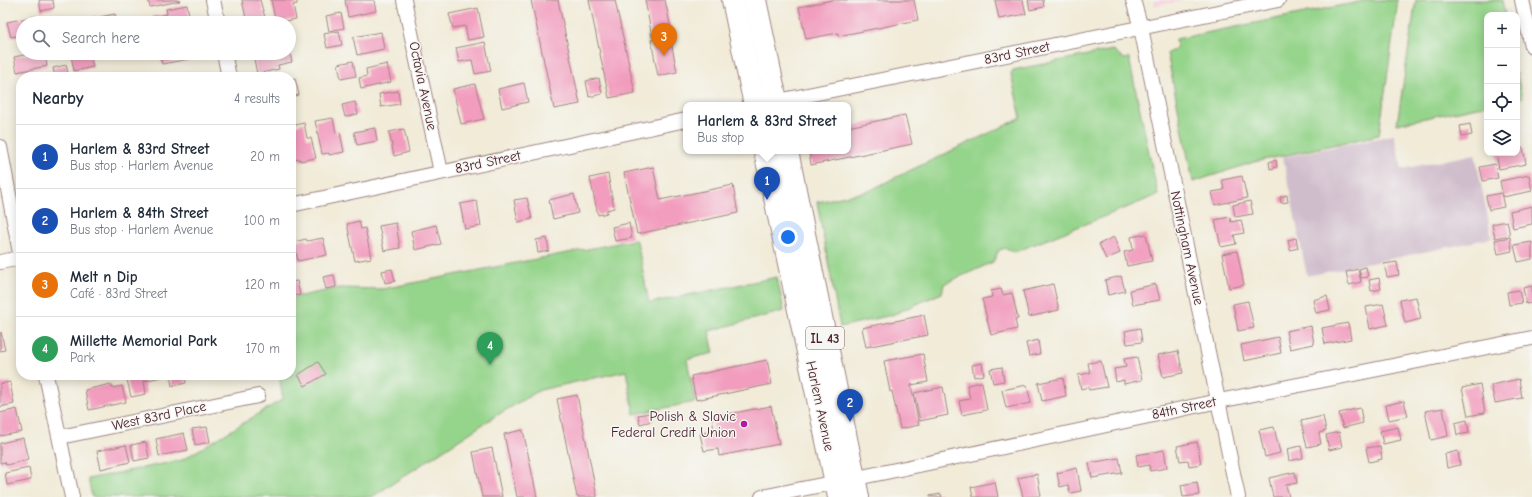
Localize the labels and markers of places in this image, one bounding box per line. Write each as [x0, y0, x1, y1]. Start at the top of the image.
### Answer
pin: 3 [651, 23, 677, 56]
pin: 1 [754, 167, 780, 200]
pin: 4 [477, 332, 503, 365]
pin: 2 [837, 389, 863, 422]
place label: Polish & Slavic Federal Credit Union [611, 408, 736, 441]
marker: Polish & Slavic Federal Credit Union [739, 419, 749, 429]

